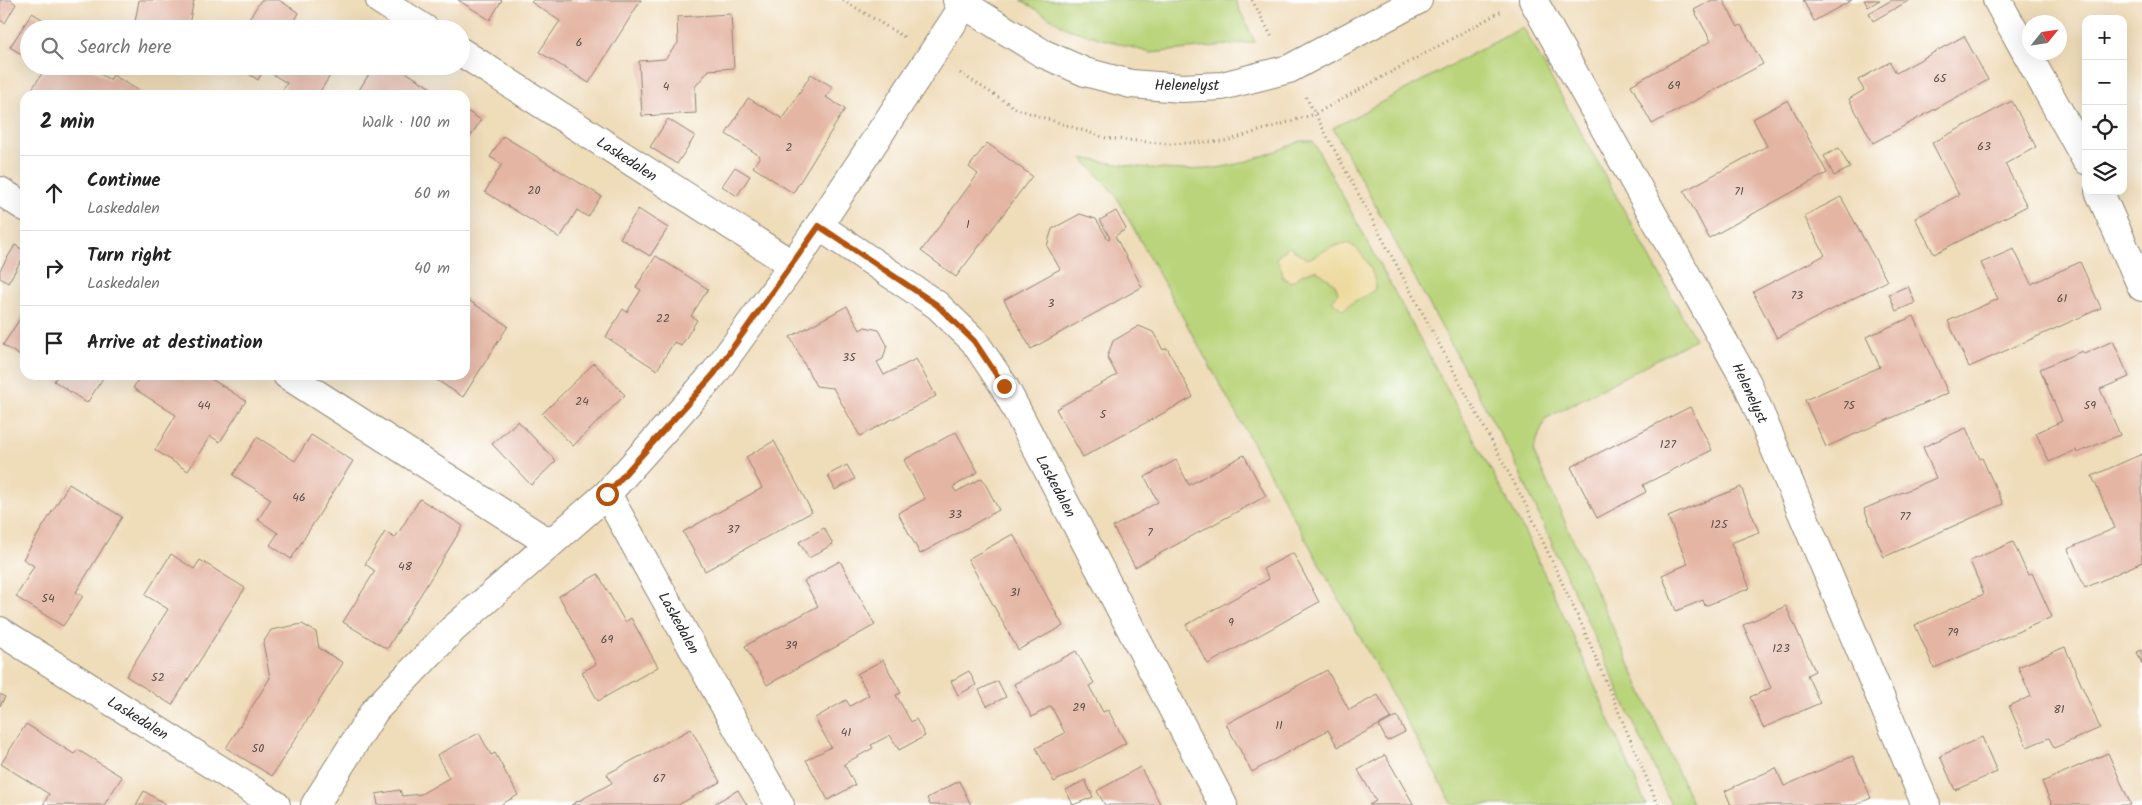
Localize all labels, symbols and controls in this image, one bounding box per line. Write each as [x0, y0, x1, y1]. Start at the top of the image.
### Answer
north arrow [2022, 15, 2067, 60]
map controls [2082, 15, 2127, 195]
button: + [2082, 15, 2127, 60]
search box [20, 20, 470, 75]
text: Search here [78, 33, 172, 63]
house number: 6 [576, 33, 582, 52]
icon: search [38, 34, 66, 62]
button: − [2082, 60, 2127, 105]
house number: 65 [1933, 69, 1948, 88]
street label: Helenelyst [1155, 74, 1220, 98]
house number: 69 [1668, 76, 1680, 95]
house number: 4 [663, 77, 670, 96]
button: locate [2082, 105, 2127, 150]
text: 2 min [40, 106, 95, 139]
text: Walk · 100 m [362, 110, 450, 135]
street label: Laskedalen [591, 131, 662, 189]
house number: 63 [1977, 137, 1991, 156]
house number: 2 [786, 138, 793, 157]
button: layers [2082, 150, 2127, 195]
text: Continue [87, 166, 160, 196]
icon: ahead [40, 179, 68, 207]
text: 60 m [414, 181, 450, 206]
house number: 20 [528, 181, 540, 200]
house number: 71 [1734, 182, 1744, 201]
text: Laskedalen [87, 196, 160, 221]
house number: 1 [966, 215, 970, 234]
text: Turn right [87, 241, 172, 271]
icon: right [40, 254, 68, 282]
text: 40 m [414, 256, 450, 281]
text: Laskedalen [87, 271, 160, 296]
house number: 73 [1791, 286, 1803, 305]
house number: 61 [2057, 289, 2067, 308]
house number: 3 [1048, 294, 1055, 313]
house number: 22 [656, 309, 670, 328]
text: Arrive at destination [87, 328, 263, 358]
icon: arrive [40, 329, 68, 357]
house number: 35 [842, 348, 857, 367]
street label: Helenelyst [1725, 359, 1774, 428]
route end [993, 375, 1016, 398]
house number: 24 [575, 392, 589, 411]
house number: 44 [197, 396, 211, 415]
house number: 75 [1843, 396, 1857, 415]
house number: 59 [2084, 396, 2096, 415]
house number: 5 [1100, 405, 1108, 424]
house number: 127 [1660, 435, 1677, 454]
street label: Laskedalen [1028, 451, 1082, 522]
route start [596, 483, 619, 506]
house number: 46 [292, 488, 306, 507]
house number: 33 [948, 505, 962, 524]
house number: 77 [1899, 507, 1911, 526]
house number: 125 [1710, 515, 1729, 534]
house number: 37 [727, 520, 740, 539]
house number: 7 [1147, 523, 1153, 542]
house number: 48 [398, 557, 413, 576]
house number: 31 [1010, 583, 1021, 602]
street label: Laskedalen [651, 588, 705, 659]
house number: 54 [41, 589, 55, 608]
house number: 9 [1228, 613, 1234, 632]
house number: 79 [1947, 623, 1959, 642]
house number: 69 [601, 630, 613, 649]
house number: 39 [785, 636, 797, 655]
house number: 123 [1772, 639, 1790, 658]
house number: 52 [151, 668, 165, 687]
street label: Laskedalen [102, 691, 173, 747]
house number: 29 [1073, 698, 1086, 717]
house number: 81 [2054, 700, 2065, 719]
house number: 11 [1275, 716, 1283, 735]
house number: 41 [841, 723, 851, 742]
house number: 50 [252, 739, 264, 758]
house number: 67 [653, 769, 666, 788]

